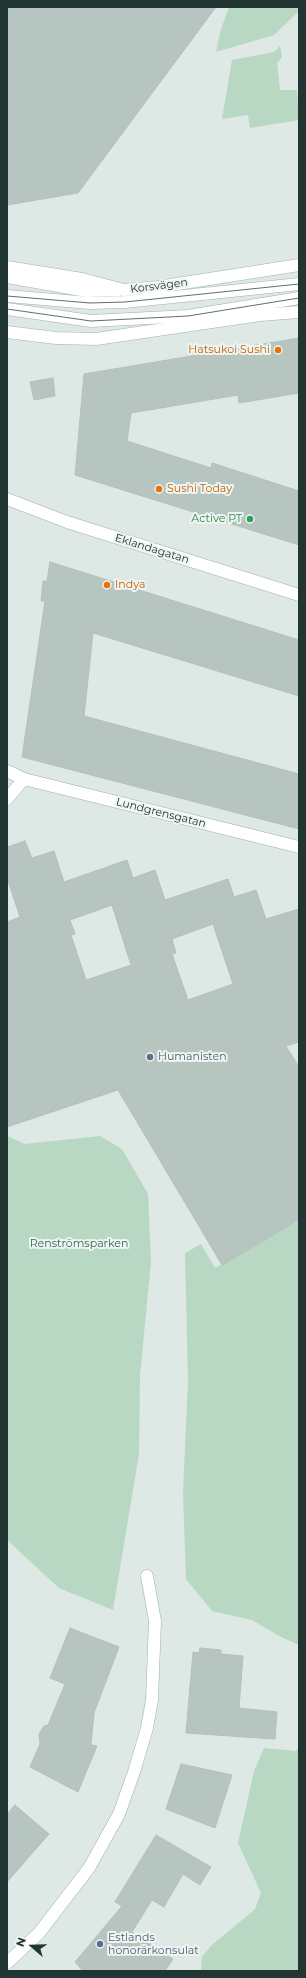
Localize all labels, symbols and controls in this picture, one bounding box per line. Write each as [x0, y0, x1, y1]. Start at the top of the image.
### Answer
street label: Korsvägen [129, 276, 189, 296]
place label: Hatsukoi Sushi [188, 343, 270, 357]
marker: Hatsukoi Sushi [273, 345, 283, 355]
place label: Sushi Today [167, 482, 232, 496]
marker: Sushi Today [154, 484, 164, 494]
place label: Active PT [191, 512, 242, 526]
marker: Active PT [245, 514, 255, 524]
street label: Eklandagatan [113, 531, 191, 567]
place label: Indya [115, 578, 145, 592]
marker: Indya [102, 580, 112, 590]
street label: Lundgrensgatan [115, 795, 207, 831]
place label: Humanisten [158, 1050, 227, 1064]
marker: Humanisten [145, 1052, 155, 1062]
park label: Renströmsparken [30, 1237, 128, 1251]
north arrow [12, 1926, 52, 1966]
place label: Estlands honorärkonsulat [108, 1931, 199, 1957]
text: N [13, 1935, 29, 1948]
marker: Estlands honorärkonsulat [95, 1939, 105, 1949]

